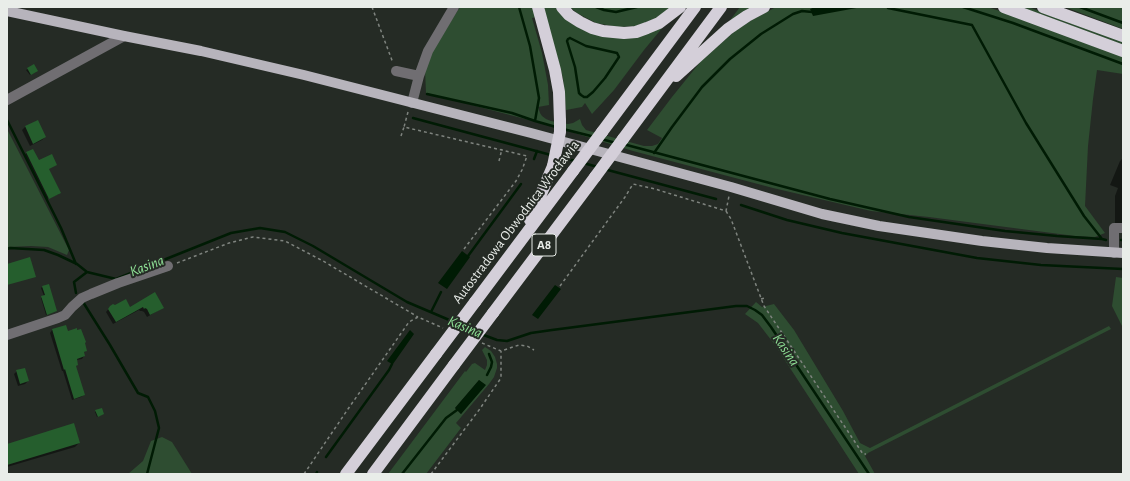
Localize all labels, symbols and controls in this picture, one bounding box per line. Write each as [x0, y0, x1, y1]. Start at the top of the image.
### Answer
street label: Autostradowa Obwodnica Wrocławia [449, 137, 583, 307]
road number: A8 [532, 234, 556, 256]
water label: Kasina [127, 251, 167, 281]
water label: Kasina [445, 312, 485, 342]
water label: Kasina [769, 330, 803, 370]

